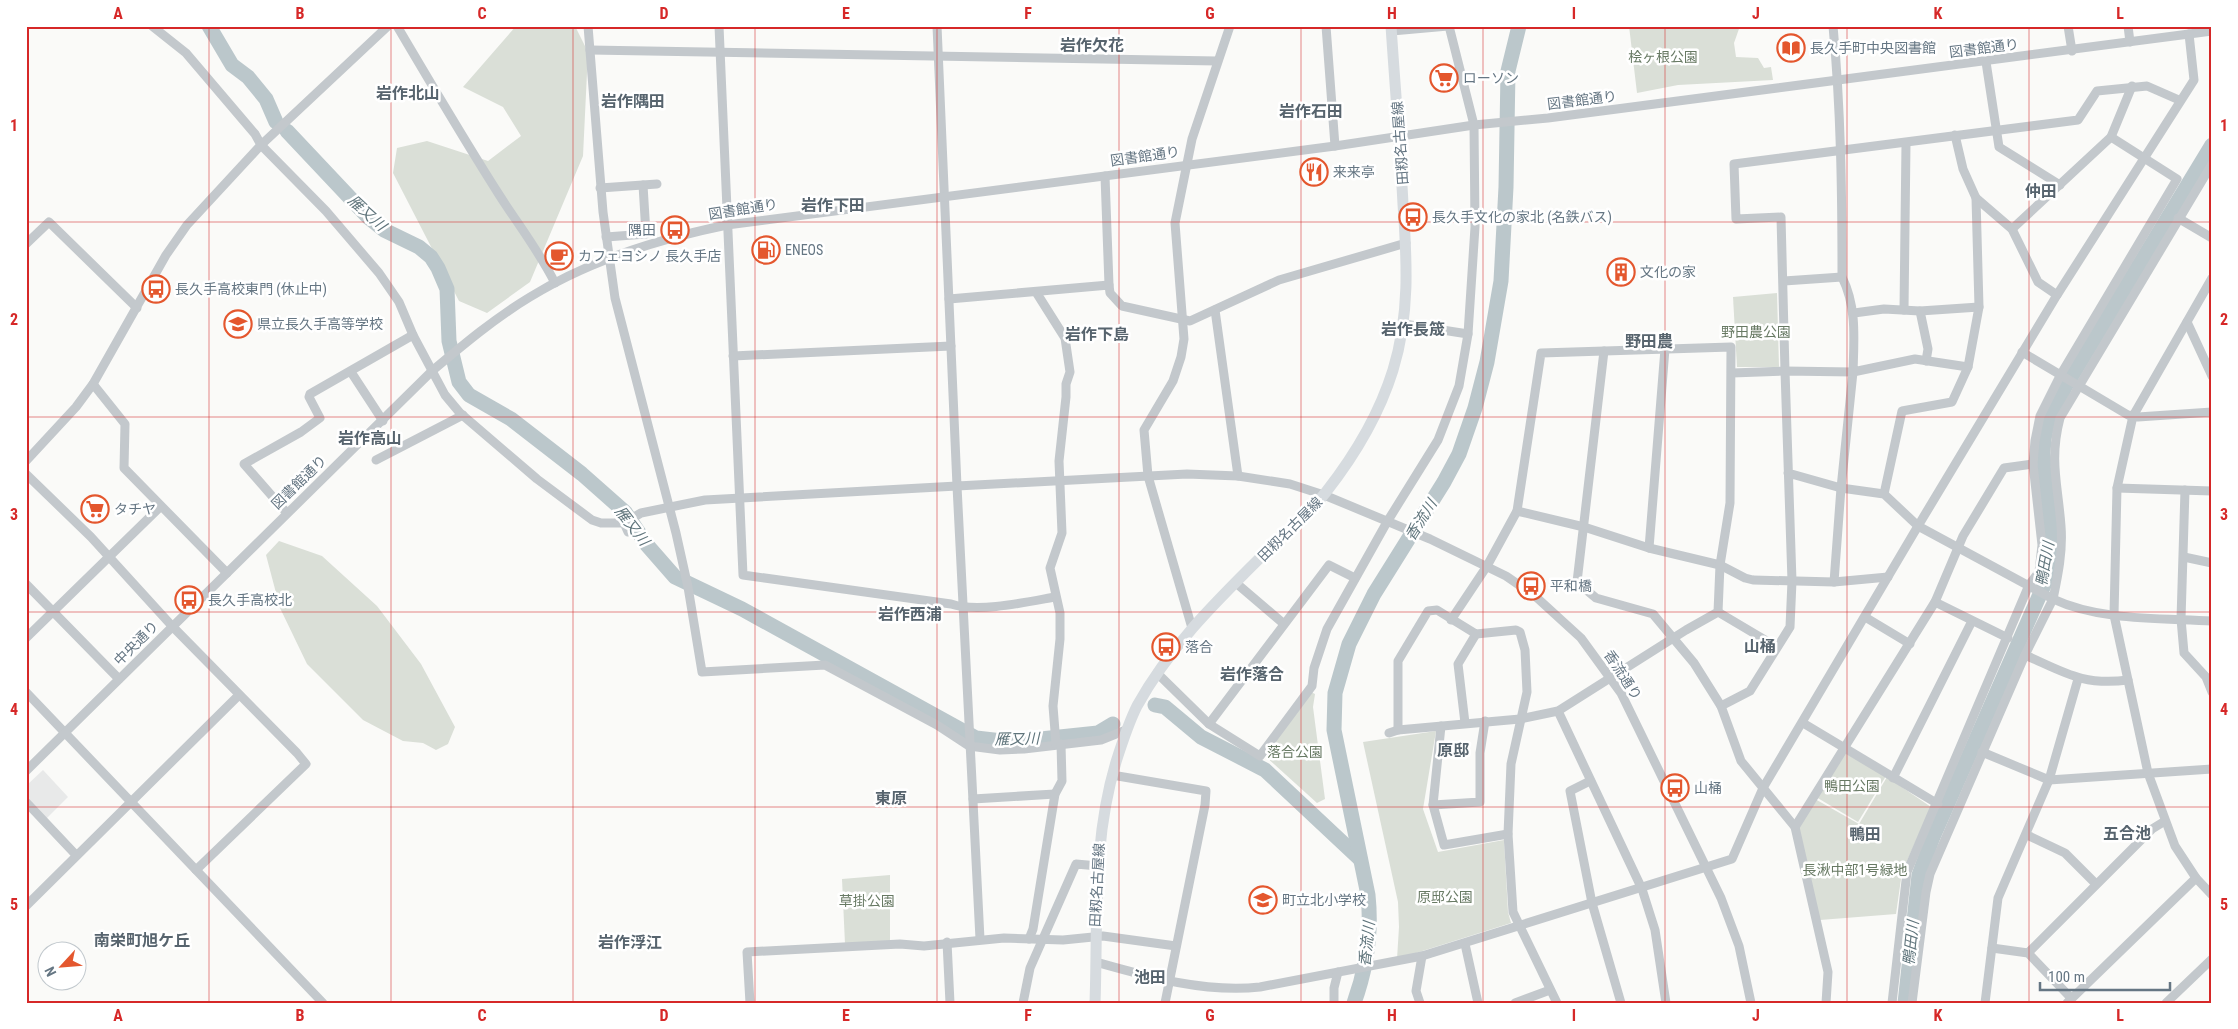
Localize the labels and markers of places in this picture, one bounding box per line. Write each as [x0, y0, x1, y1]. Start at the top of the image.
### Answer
library icon: 長久手町中央図書館 [1776, 33, 1806, 63]
place label: 長久手町中央図書館 [1810, 40, 1936, 56]
supermarket icon: ローソン [1429, 63, 1459, 93]
place label: ローソン [1463, 70, 1519, 86]
restaurant icon: 来来亭 [1299, 157, 1329, 187]
place label: 来来亭 [1333, 164, 1375, 180]
bus stop icon: 長久手文化の家北 (名鉄バス) [1398, 202, 1428, 232]
place label: 長久手文化の家北 (名鉄バス) [1432, 209, 1612, 226]
bus stop icon: 隅田 [660, 215, 690, 245]
place label: 隅田 [628, 222, 656, 238]
fuel station icon: ENEOS [751, 235, 781, 265]
cafe icon: カフェヨシノ 長久手店 [544, 241, 574, 271]
place label: ENEOS [785, 242, 823, 258]
place label: カフェヨシノ 長久手店 [578, 248, 721, 264]
building icon: 文化の家 [1606, 257, 1636, 287]
place label: 文化の家 [1640, 264, 1696, 280]
bus stop icon: 長久手高校東門 (休止中) [141, 274, 171, 304]
place label: 長久手高校東門 (休止中) [175, 281, 327, 298]
school or university icon: 県立長久手高等学校 [223, 309, 253, 339]
place label: 県立長久手高等学校 [257, 316, 383, 332]
supermarket icon: タチヤ [80, 494, 110, 524]
place label: タチヤ [114, 501, 156, 517]
bus stop icon: 平和橋 [1516, 571, 1546, 601]
place label: 平和橋 [1550, 578, 1592, 594]
bus stop icon: 長久手高校北 [174, 585, 204, 615]
place label: 長久手高校北 [208, 592, 292, 608]
bus stop icon: 落合 [1151, 632, 1181, 662]
place label: 落合 [1185, 639, 1213, 655]
bus stop icon: 山桶 [1660, 773, 1690, 803]
place label: 山桶 [1694, 780, 1722, 796]
school or university icon: 町立北小学校 [1248, 885, 1278, 915]
place label: 町立北小学校 [1282, 892, 1366, 908]

